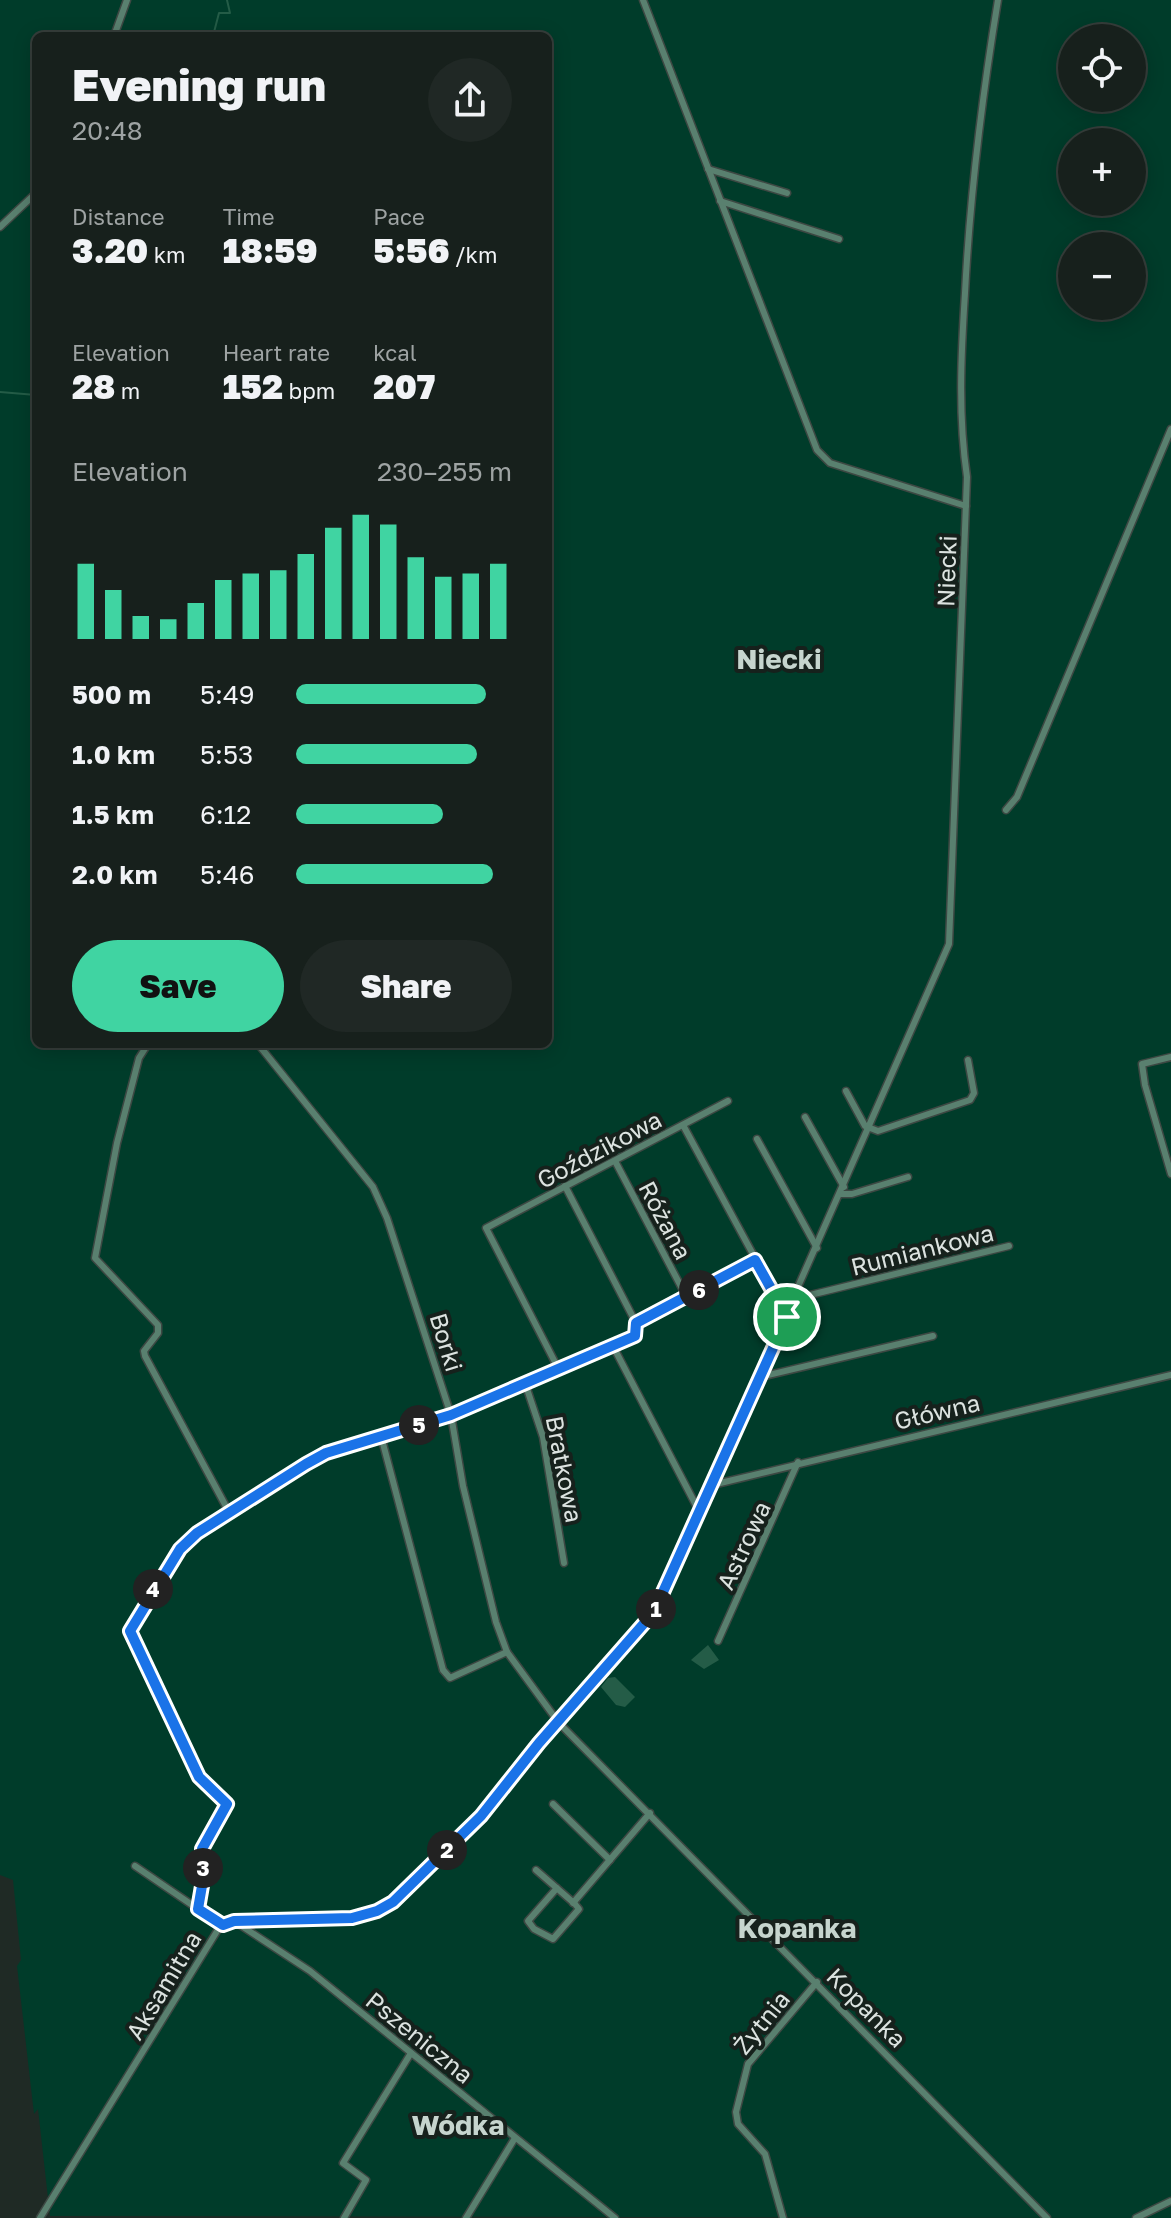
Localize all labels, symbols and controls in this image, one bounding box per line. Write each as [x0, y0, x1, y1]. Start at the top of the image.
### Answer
map controls [1058, 24, 1146, 320]
button: locate [1058, 24, 1146, 112]
text: Evening run [72, 58, 326, 111]
button: share [428, 58, 512, 142]
text: 20:48 [72, 115, 143, 146]
button: + [1058, 128, 1146, 216]
text: Distance [72, 203, 164, 230]
text: Time [223, 203, 274, 230]
text: Pace [373, 203, 425, 230]
text: 3.20 [72, 230, 148, 270]
text: 18:59 [223, 230, 318, 270]
text: 5:56 [373, 230, 450, 270]
button: − [1058, 232, 1146, 320]
text: km [148, 241, 186, 268]
text: /km [450, 241, 497, 268]
text: Elevation [72, 339, 170, 366]
text: Heart rate [223, 339, 330, 366]
text: kcal [373, 339, 417, 366]
text: 28 [72, 366, 115, 406]
text: 152 [223, 366, 283, 406]
text: 207 [373, 366, 435, 406]
text: m [115, 377, 140, 404]
text: bpm [283, 377, 335, 404]
text: Elevation [72, 456, 188, 487]
text: 230–255 m [377, 456, 512, 487]
street label: Niecki [930, 535, 962, 607]
district label: Niecki [736, 642, 822, 675]
text: 500 m [72, 679, 151, 710]
text: 5:49 [200, 679, 254, 710]
text: 1.0 km [72, 739, 155, 770]
text: 5:53 [200, 739, 253, 770]
text: 1.5 km [72, 799, 154, 830]
text: 6:12 [200, 799, 251, 830]
text: 2.0 km [72, 859, 157, 890]
text: 5:46 [200, 859, 254, 890]
button: Save [72, 940, 284, 1032]
button: Share [300, 940, 512, 1032]
street label: Goździkowa [532, 1104, 666, 1194]
street label: Różana [633, 1176, 699, 1264]
street label: Rumiankowa [848, 1217, 996, 1281]
pin: 6 [679, 1270, 719, 1310]
text: 6 [692, 1276, 706, 1303]
pin [753, 1283, 821, 1351]
icon: arrive [765, 1295, 809, 1339]
street label: Borki [424, 1309, 470, 1375]
street label: Główna [891, 1387, 983, 1435]
pin: 5 [399, 1405, 439, 1445]
text: 5 [412, 1411, 426, 1438]
street label: Bratkowa [540, 1413, 590, 1525]
street label: Astrowa [710, 1496, 776, 1594]
pin: 4 [133, 1569, 173, 1609]
text: 4 [146, 1575, 160, 1602]
pin: 1 [636, 1589, 676, 1629]
text: 1 [650, 1595, 662, 1622]
pin: 2 [427, 1830, 467, 1870]
text: 2 [440, 1836, 454, 1863]
pin: 3 [183, 1848, 223, 1888]
text: 3 [196, 1854, 210, 1881]
district label: Kopanka [737, 1911, 857, 1944]
street label: Aksamitna [119, 1925, 207, 2045]
street label: Kopanka [821, 1961, 913, 2053]
street label: Pszeniczna [361, 1985, 479, 2089]
street label: Żytnia [727, 1985, 795, 2059]
district label: Wódka [412, 2108, 504, 2141]

